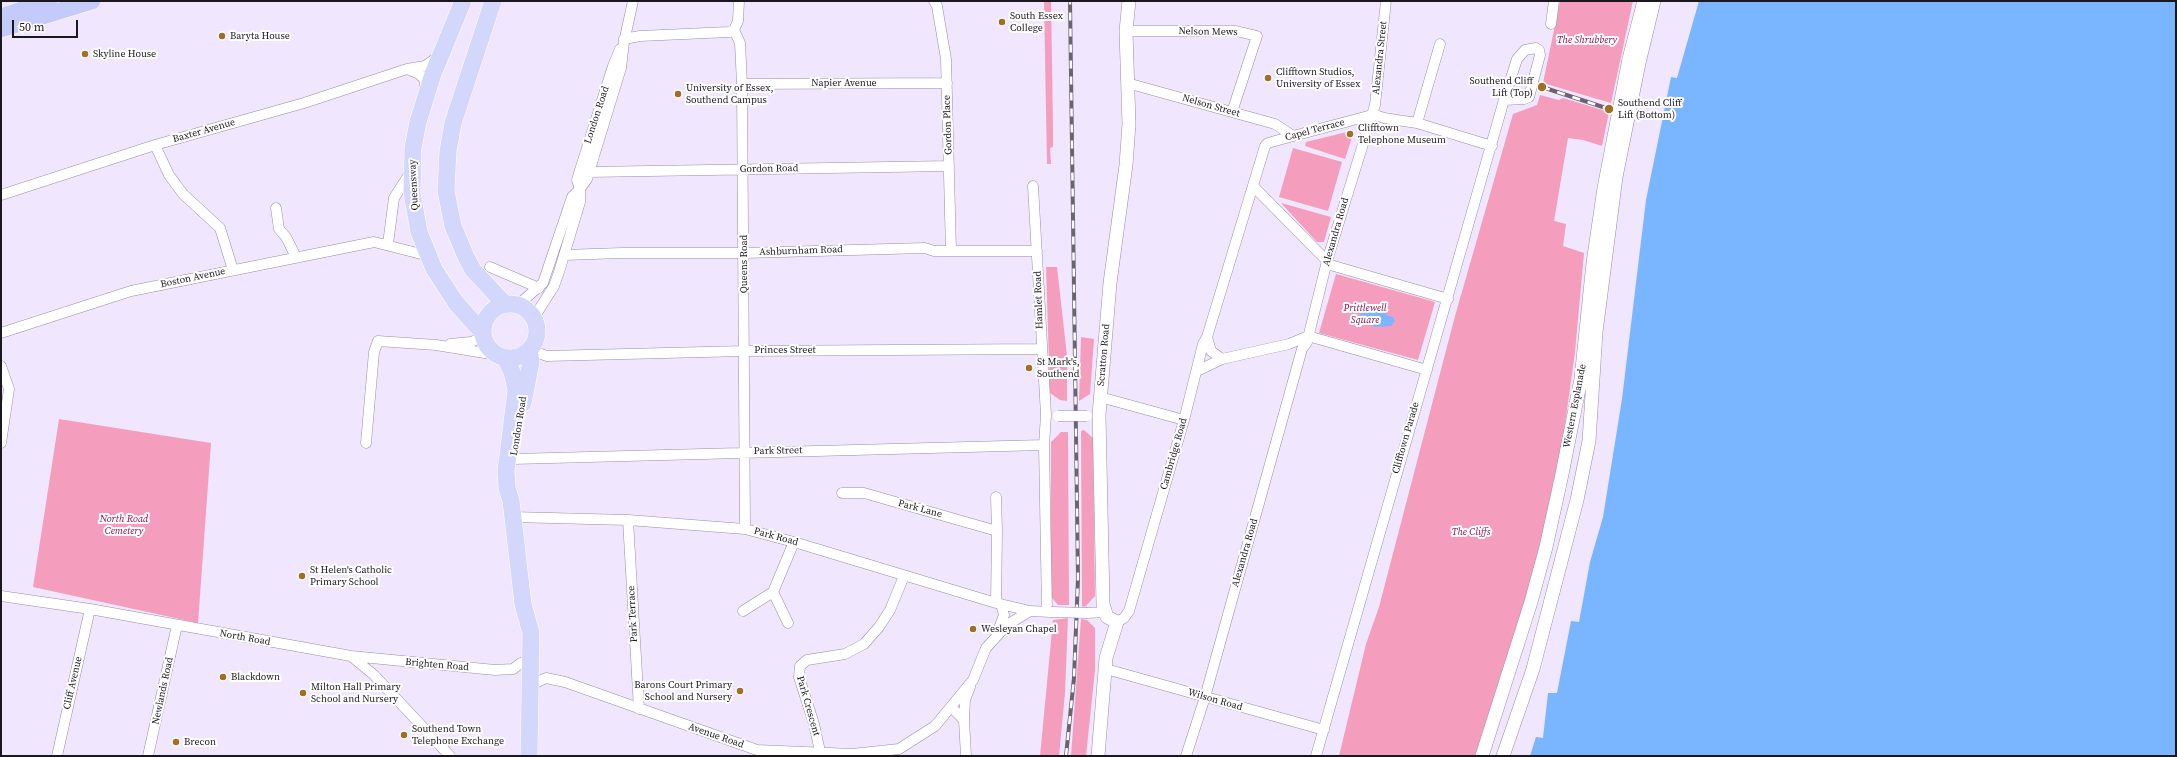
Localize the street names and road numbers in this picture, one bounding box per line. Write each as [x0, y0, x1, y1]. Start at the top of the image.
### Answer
street label: Alexandra Street [1370, 21, 1390, 95]
street label: Nelson Mews [1178, 25, 1238, 39]
street label: Napier Avenue [811, 77, 877, 89]
street label: London Road [582, 85, 612, 145]
street label: Nelson Street [1181, 92, 1241, 120]
street label: Gordon Place [941, 95, 955, 155]
street label: Baxter Avenue [171, 116, 237, 146]
street label: Capel Terrace [1284, 116, 1346, 144]
street label: Queensway [407, 159, 421, 211]
street label: Gordon Road [740, 162, 798, 176]
street label: Alexandra Road [1320, 196, 1352, 268]
street label: Queens Road [738, 235, 750, 293]
street label: Ashburnham Road [759, 244, 843, 258]
street label: Boston Avenue [159, 265, 227, 291]
street label: Hamlet Road [1032, 271, 1046, 329]
street label: Scratton Road [1095, 323, 1113, 387]
street label: Princes Street [754, 344, 816, 356]
street label: Western Esplanade [1561, 363, 1589, 449]
street label: London Road [508, 396, 530, 456]
street label: Clifftown Parade [1390, 401, 1422, 475]
street label: Cambridge Road [1158, 417, 1190, 491]
street label: Park Street [754, 445, 802, 457]
street label: Park Lane [897, 497, 943, 521]
street label: Alexandra Road [1229, 517, 1261, 589]
street label: Park Road [752, 525, 800, 549]
street label: Park Terrace [626, 585, 640, 643]
street label: North Road [219, 628, 271, 648]
street label: Cliff Avenue [61, 655, 85, 711]
street label: Newlands Road [150, 656, 176, 726]
street label: Brighten Road [405, 656, 469, 674]
street label: Park Crescent [794, 675, 822, 737]
street label: Wilson Road [1186, 686, 1244, 714]
street label: Avenue Road [687, 721, 745, 751]

